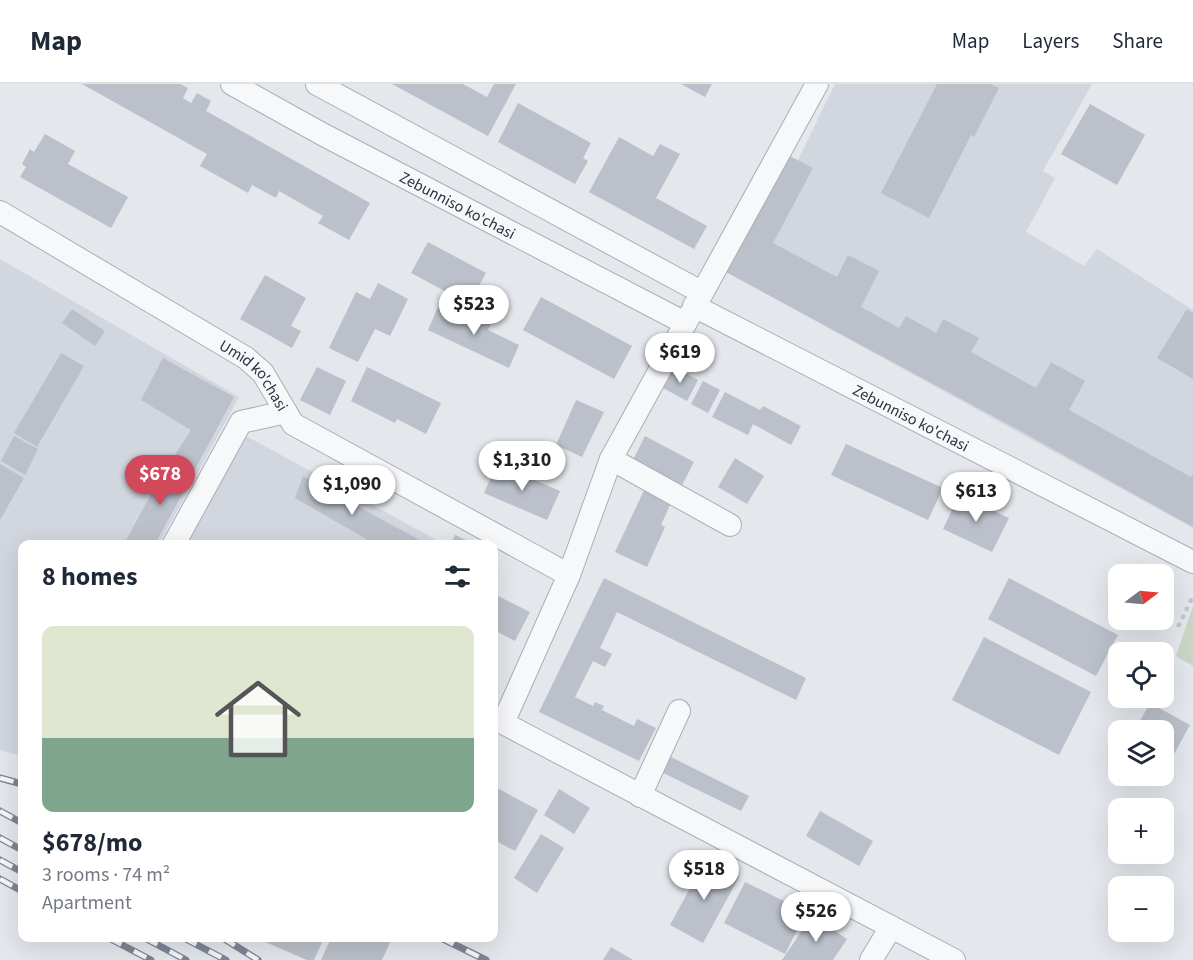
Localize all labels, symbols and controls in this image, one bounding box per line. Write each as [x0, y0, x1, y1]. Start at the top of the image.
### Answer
text: Map [30, 21, 82, 61]
text: Map [952, 26, 989, 56]
text: Layers [1022, 26, 1079, 56]
text: Share [1112, 26, 1163, 56]
street label: Zebunniso ko'chasi [395, 166, 519, 245]
pin: $523 [438, 285, 510, 336]
text: $523 [453, 290, 495, 318]
pin: $619 [644, 333, 716, 384]
street label: Umid ko'chasi [215, 335, 293, 415]
text: $619 [659, 338, 701, 366]
street label: Zebunniso ko'chasi [849, 379, 973, 457]
pin: $1,310 [473, 441, 571, 492]
text: $1,310 [493, 446, 551, 474]
pin: $678 [124, 455, 196, 506]
text: $678 [139, 460, 181, 488]
pin: $1,090 [303, 465, 401, 516]
text: $1,090 [323, 470, 381, 498]
pin: $613 [940, 472, 1012, 523]
text: $613 [955, 477, 997, 505]
text: 8 homes [42, 558, 137, 595]
icon: filters [441, 560, 474, 593]
north arrow [1108, 564, 1174, 630]
map controls [1108, 564, 1174, 942]
button: locate [1108, 642, 1174, 708]
icon: home [204, 665, 312, 773]
button: layers [1108, 720, 1174, 786]
button: + [1108, 798, 1174, 864]
text: $678/mo [42, 824, 142, 861]
pin: $518 [668, 850, 740, 901]
text: $518 [683, 855, 725, 883]
text: 3 rooms · 74 m² [42, 861, 170, 889]
button: − [1108, 876, 1174, 942]
text: Apartment [42, 889, 132, 917]
pin: $526 [780, 892, 852, 943]
text: $526 [795, 897, 837, 925]

